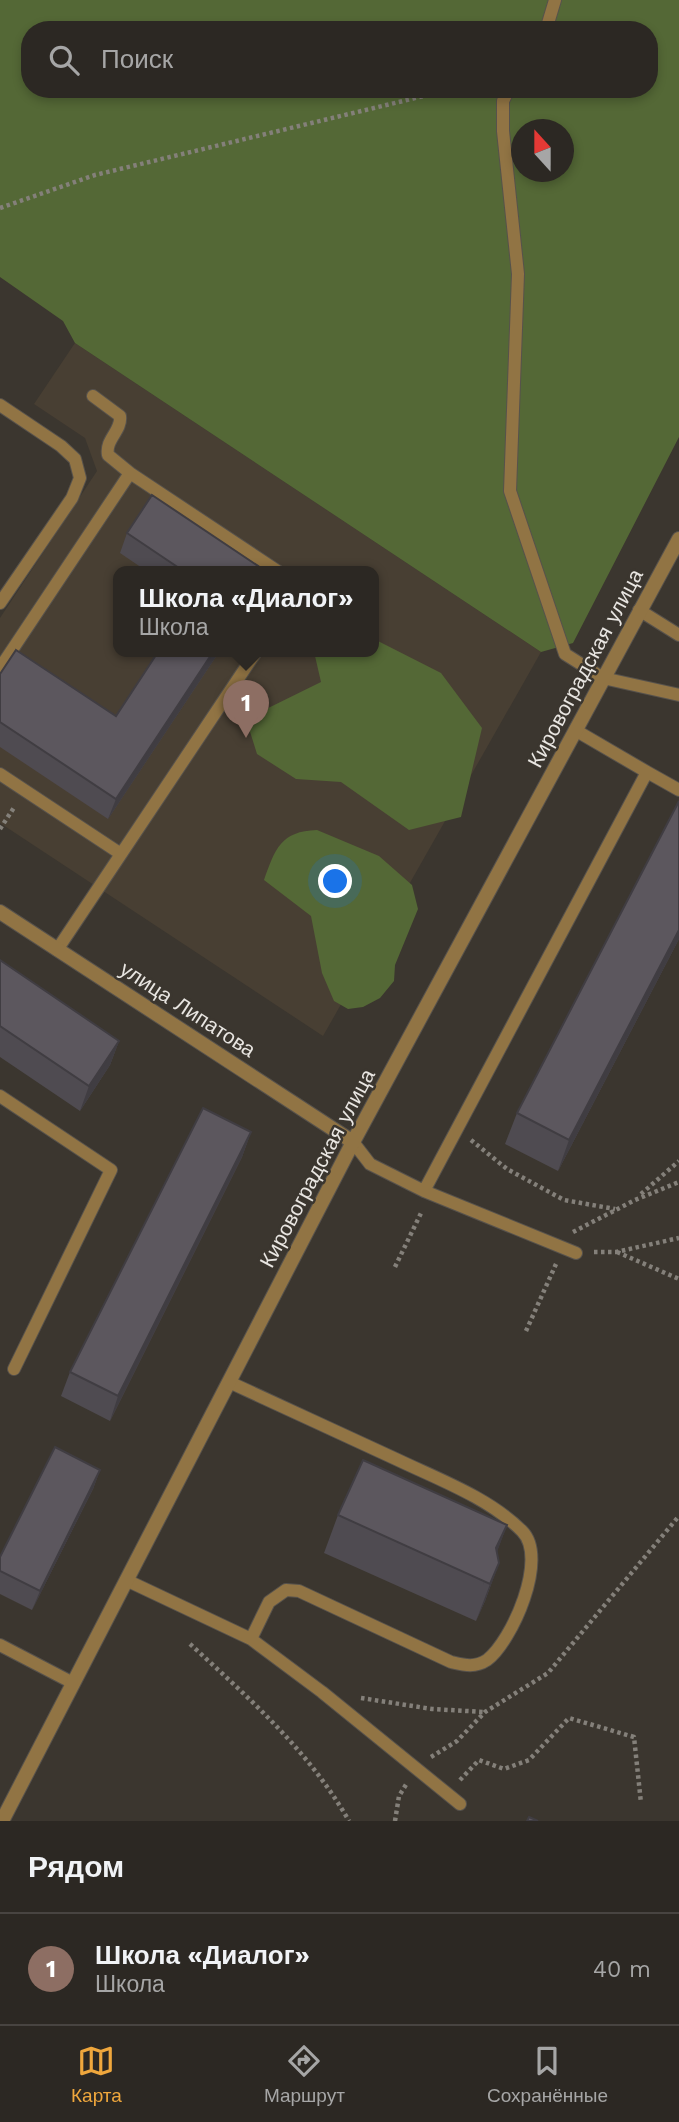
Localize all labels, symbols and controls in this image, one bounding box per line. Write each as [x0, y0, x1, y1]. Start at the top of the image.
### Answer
search box [21, 21, 658, 98]
icon: search [45, 41, 83, 79]
text: Поиск [101, 44, 173, 74]
north arrow [511, 119, 574, 182]
street label: Кировоградская улица [522, 564, 648, 772]
popup [113, 566, 379, 657]
text: Школа «Диалог» [139, 583, 353, 613]
text: Школа [139, 614, 209, 641]
pin: 1 [223, 680, 269, 738]
your location [318, 864, 352, 898]
street label: улица Липатова [116, 956, 261, 1062]
street label: Кировоградская улица [254, 1064, 380, 1272]
text: Рядом [28, 1849, 124, 1884]
text: Школа «Диалог» [95, 1940, 310, 1970]
text: 1 [46, 1956, 56, 1983]
text: 40 m [593, 1956, 651, 1983]
text: Школа [95, 1971, 165, 1998]
tab: Карта [71, 2042, 122, 2107]
tab: Маршрут [264, 2042, 345, 2107]
tab: Сохранённые [487, 2042, 608, 2107]

